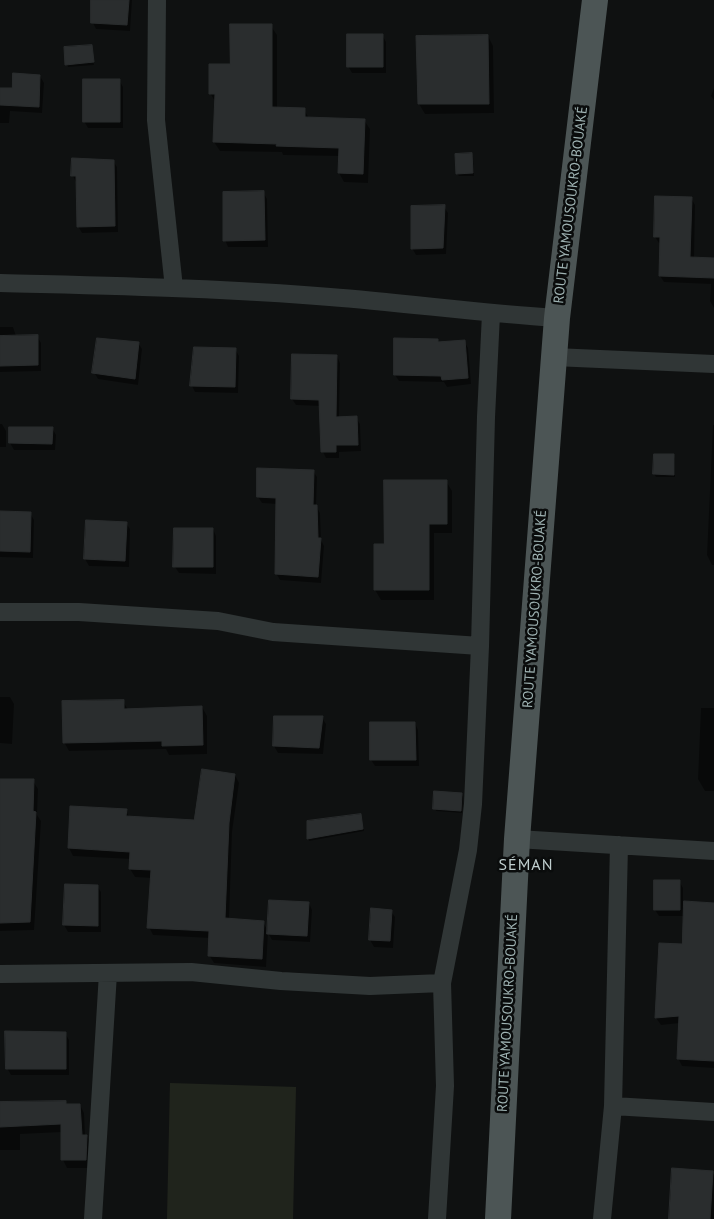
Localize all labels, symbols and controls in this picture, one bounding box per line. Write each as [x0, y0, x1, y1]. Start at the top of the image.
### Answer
street label: ROUTE YAMOUSOUKRO-BOUAKÉ [551, 106, 591, 304]
street label: ROUTE YAMOUSOUKRO-BOUAKÉ [520, 509, 550, 709]
district label: SÉMAN [498, 855, 554, 875]
street label: ROUTE YAMOUSOUKRO-BOUAKÉ [494, 914, 522, 1112]

